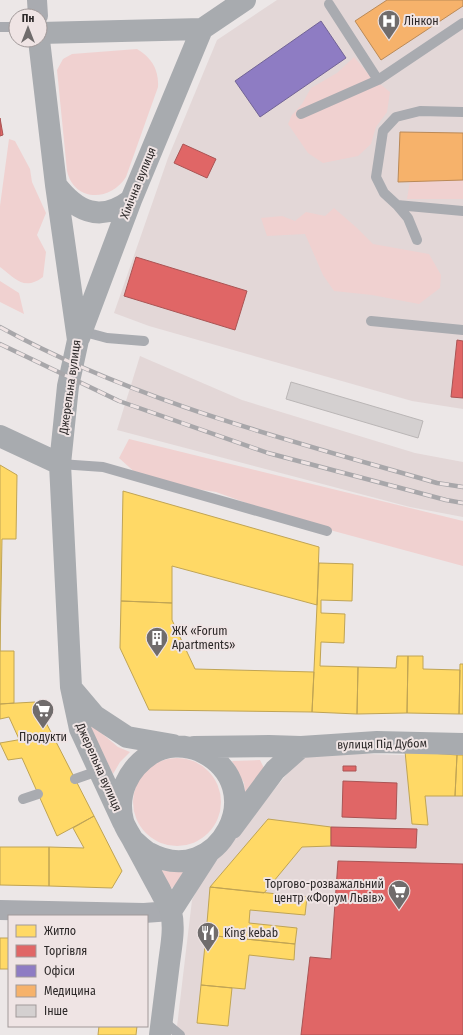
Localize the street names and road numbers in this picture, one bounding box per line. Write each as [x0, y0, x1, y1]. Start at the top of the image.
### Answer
street label: Хімічна вулиця [117, 145, 159, 221]
street label: Джерельна вулиця [56, 339, 84, 436]
street label: Джерельна вулиця [73, 720, 125, 813]
street label: вулиця Під Дубом [337, 736, 427, 752]

